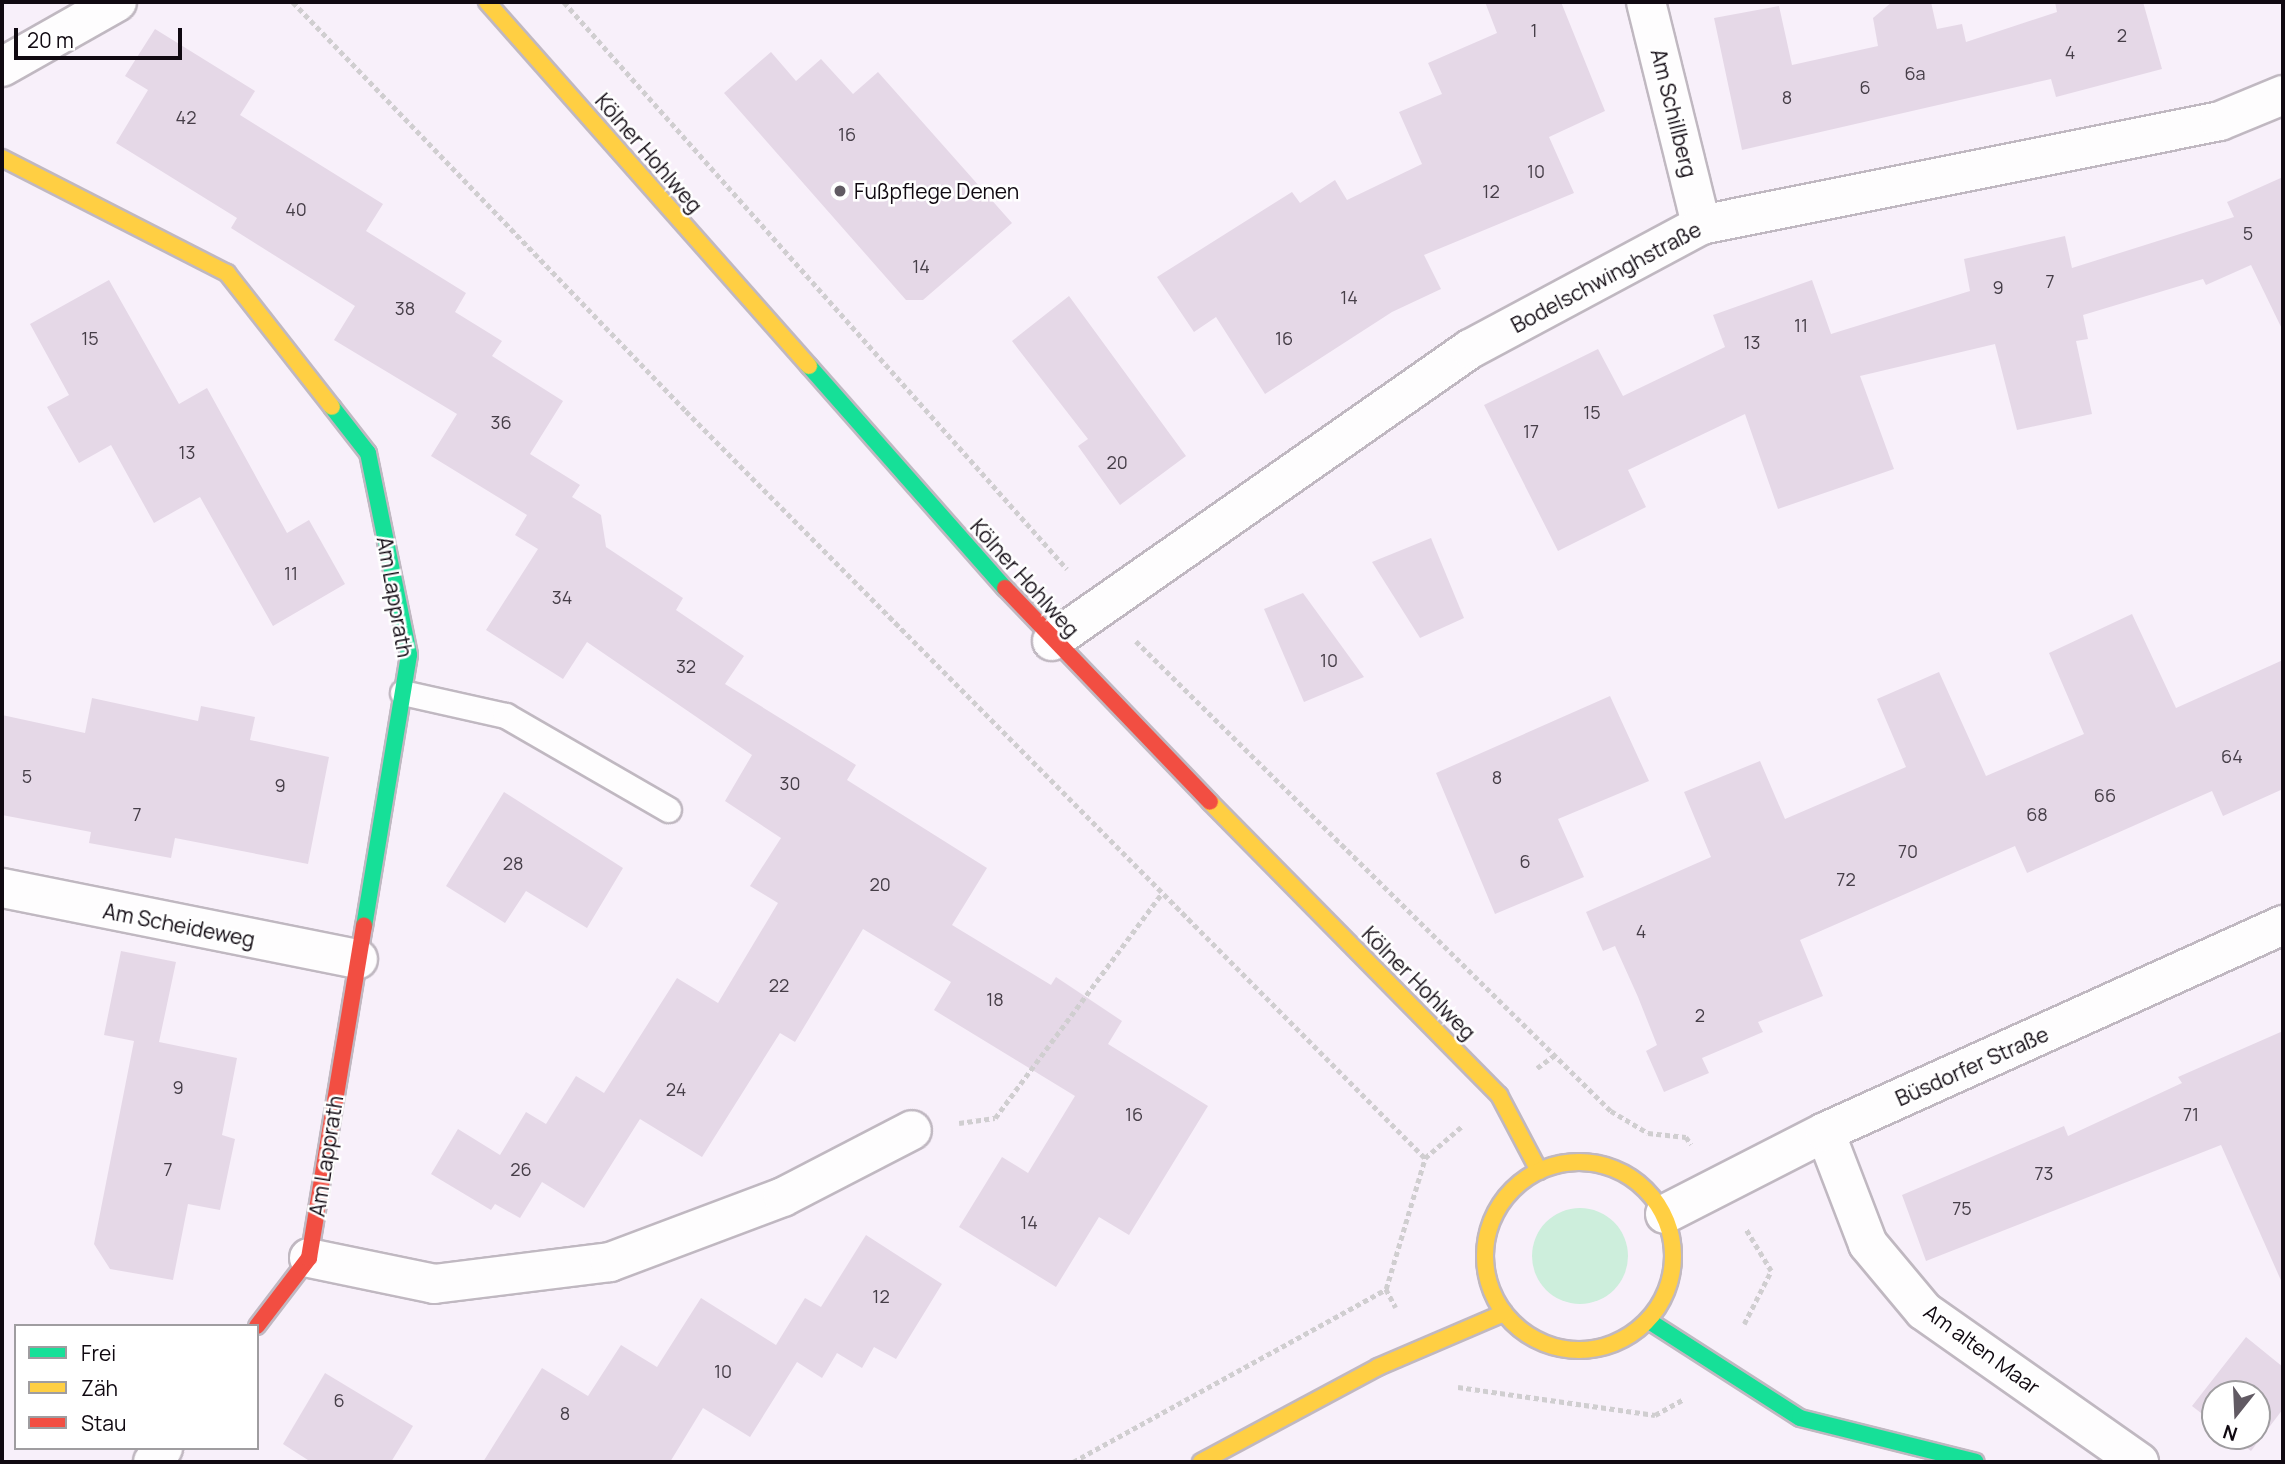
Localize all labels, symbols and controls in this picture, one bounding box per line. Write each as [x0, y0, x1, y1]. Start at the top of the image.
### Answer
scale bar [18, 14, 186, 58]
house number: 1 [1530, 19, 1538, 41]
house number: 2 [2117, 24, 2127, 46]
text: 20 m [27, 26, 74, 54]
house number: 4 [2065, 41, 2075, 63]
street label: Am Schillberg [1646, 46, 1702, 180]
house number: 6a [1904, 62, 1926, 84]
house number: 6 [1859, 76, 1871, 98]
house number: 8 [1782, 86, 1792, 108]
street label: Kölner Hohlweg [590, 88, 708, 218]
house number: 42 [176, 106, 196, 128]
house number: 16 [838, 123, 856, 145]
house number: 10 [1527, 160, 1545, 182]
place label: Fußpflege Denen [854, 178, 1019, 204]
house number: 12 [1482, 180, 1500, 202]
marker: Fußpflege Denen [832, 183, 848, 199]
house number: 40 [285, 198, 307, 220]
street label: Bodelschwinghstraße [1507, 216, 1705, 338]
house number: 5 [2243, 222, 2253, 244]
house number: 14 [912, 255, 930, 277]
house number: 7 [2045, 270, 2055, 292]
house number: 9 [1992, 276, 2004, 298]
house number: 14 [1340, 286, 1358, 308]
house number: 38 [395, 297, 415, 319]
house number: 11 [1794, 314, 1808, 336]
house number: 15 [81, 327, 99, 349]
house number: 16 [1275, 327, 1293, 349]
house number: 13 [1744, 331, 1760, 353]
house number: 15 [1583, 401, 1601, 423]
house number: 36 [490, 411, 512, 433]
house number: 17 [1523, 420, 1539, 442]
house number: 13 [179, 441, 195, 463]
house number: 20 [1106, 451, 1128, 473]
street label: Kölner Hohlweg [965, 514, 1085, 642]
street label: Am Lapprath [372, 535, 418, 659]
house number: 11 [284, 562, 298, 584]
house number: 34 [552, 586, 572, 608]
house number: 10 [1320, 649, 1338, 671]
house number: 32 [676, 655, 696, 677]
house number: 64 [2221, 745, 2243, 767]
house number: 5 [22, 765, 32, 787]
house number: 8 [1492, 766, 1502, 788]
house number: 30 [780, 772, 800, 794]
house number: 9 [274, 774, 286, 796]
house number: 66 [2094, 784, 2116, 806]
house number: 7 [132, 803, 142, 825]
house number: 68 [2026, 803, 2048, 825]
house number: 70 [1898, 840, 1918, 862]
house number: 6 [1519, 850, 1531, 872]
house number: 28 [503, 852, 523, 874]
house number: 72 [1836, 868, 1856, 890]
house number: 20 [869, 873, 891, 895]
street label: Am Scheideweg [101, 898, 257, 952]
house number: 4 [1636, 920, 1646, 942]
street label: Kölner Hohlweg [1357, 921, 1481, 1045]
house number: 22 [769, 974, 789, 996]
house number: 18 [986, 988, 1004, 1010]
house number: 2 [1695, 1004, 1705, 1026]
street label: Büsdorfer Straße [1892, 1021, 2052, 1111]
house number: 9 [172, 1076, 184, 1098]
house number: 24 [666, 1078, 686, 1100]
street label: Am Lapprath [304, 1094, 348, 1218]
house number: 16 [1125, 1103, 1143, 1125]
house number: 71 [2183, 1103, 2199, 1125]
house number: 7 [163, 1158, 173, 1180]
house number: 26 [510, 1158, 532, 1180]
house number: 73 [2035, 1162, 2053, 1184]
house number: 75 [1952, 1197, 1972, 1219]
house number: 14 [1020, 1211, 1038, 1233]
house number: 12 [872, 1285, 890, 1307]
street label: Am alten Maar [1919, 1299, 2045, 1399]
legend [14, 1324, 259, 1450]
text: Frei [81, 1339, 116, 1367]
house number: 10 [714, 1360, 732, 1382]
text: Zäh [81, 1374, 118, 1402]
north arrow [2201, 1380, 2271, 1450]
house number: 6 [333, 1389, 345, 1411]
house number: 8 [560, 1402, 570, 1424]
text: Stau [81, 1409, 127, 1437]
text: N [2220, 1419, 2241, 1448]

